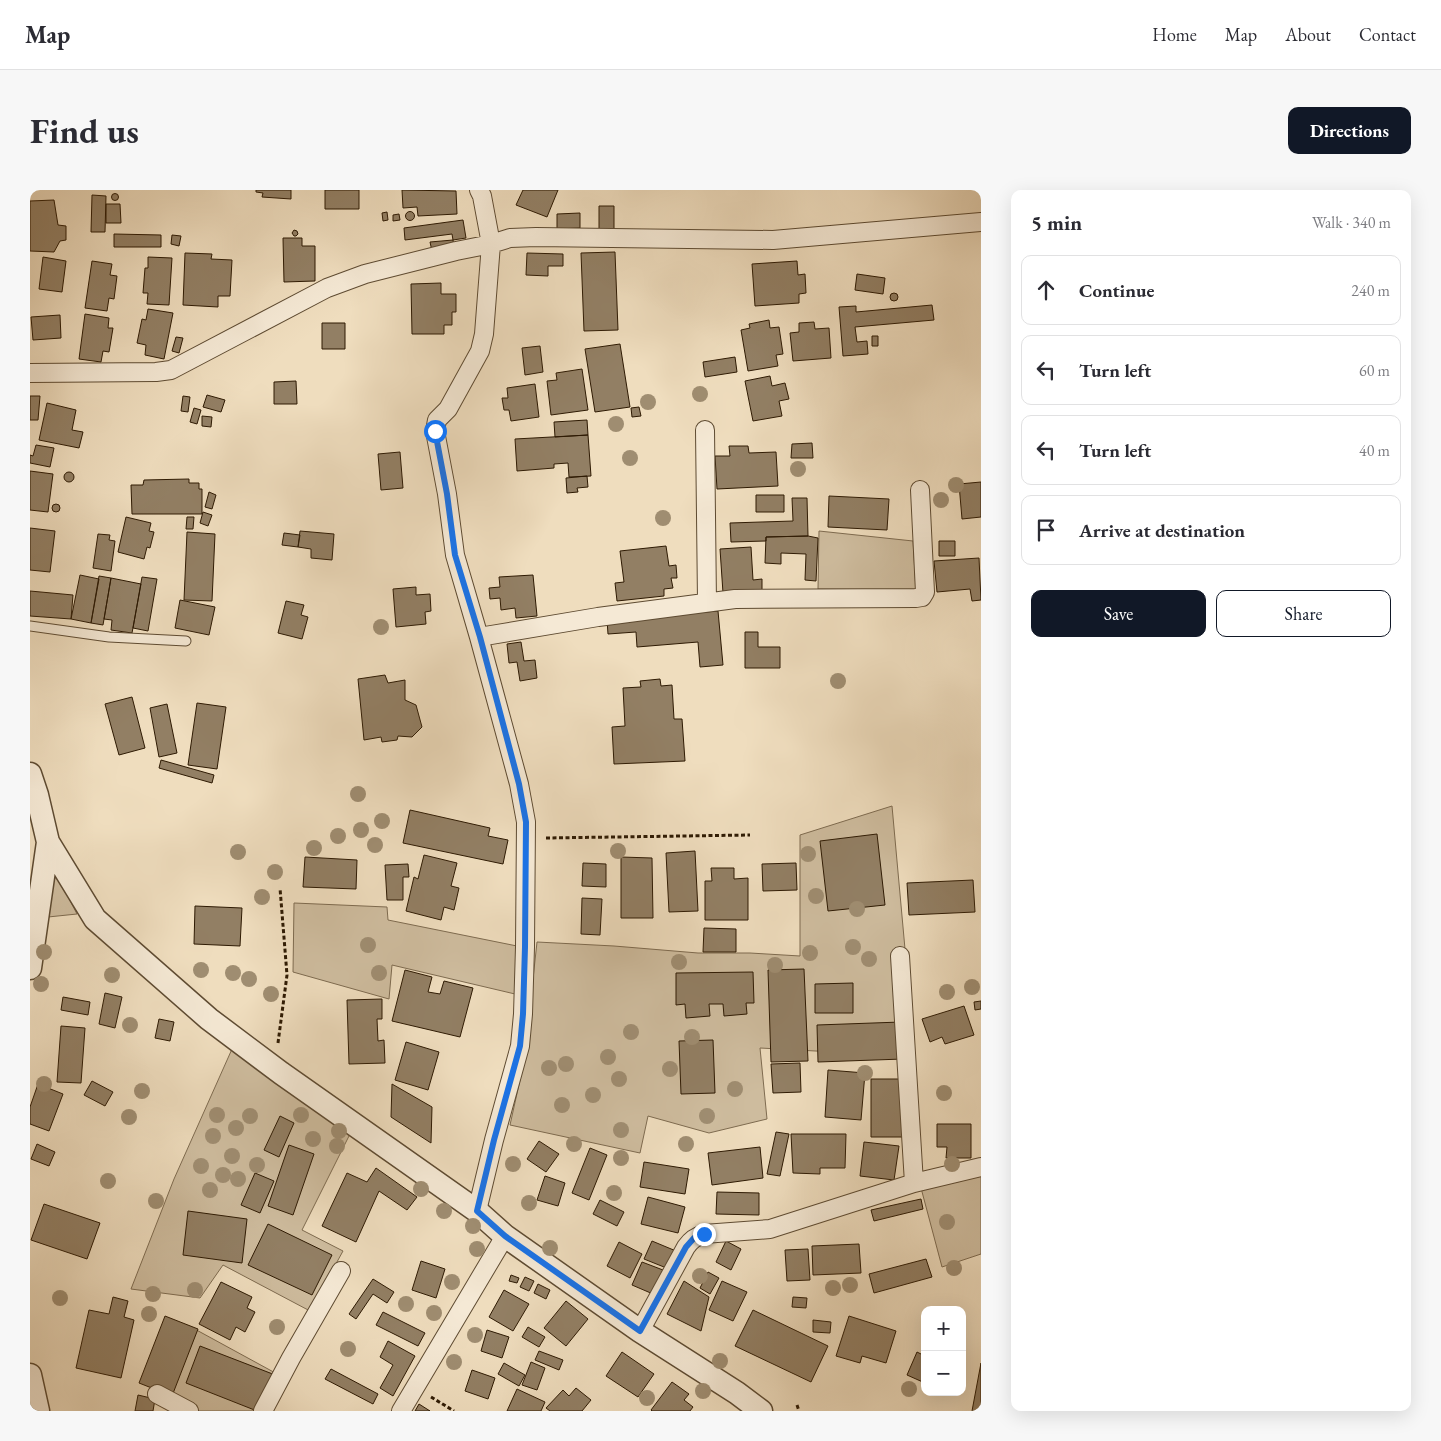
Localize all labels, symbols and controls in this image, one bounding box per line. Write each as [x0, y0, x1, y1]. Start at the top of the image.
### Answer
text: Map [25, 19, 70, 50]
text: Home [1152, 23, 1197, 46]
text: Map [1225, 23, 1257, 46]
text: About [1285, 23, 1331, 46]
text: Contact [1359, 23, 1416, 46]
button: Directions [1288, 107, 1411, 154]
text: Find us [30, 108, 139, 153]
text: 5 min [1031, 209, 1082, 236]
text: Walk · 340 m [1312, 212, 1391, 233]
icon: ahead [1032, 276, 1060, 304]
text: Continue [1079, 278, 1154, 303]
text: 240 m [1351, 280, 1390, 301]
icon: left [1032, 356, 1060, 384]
text: Turn left [1079, 358, 1151, 383]
text: 60 m [1359, 360, 1390, 381]
route start [424, 420, 447, 443]
icon: left [1032, 436, 1060, 464]
text: Turn left [1079, 438, 1151, 463]
text: 40 m [1359, 440, 1390, 461]
icon: arrive [1032, 516, 1060, 544]
text: Arrive at destination [1079, 518, 1245, 543]
button: Save [1031, 590, 1206, 637]
button: Share [1216, 590, 1391, 637]
route end [693, 1223, 716, 1246]
map controls [921, 1306, 966, 1396]
button: + [921, 1306, 966, 1351]
button: − [921, 1351, 966, 1396]

